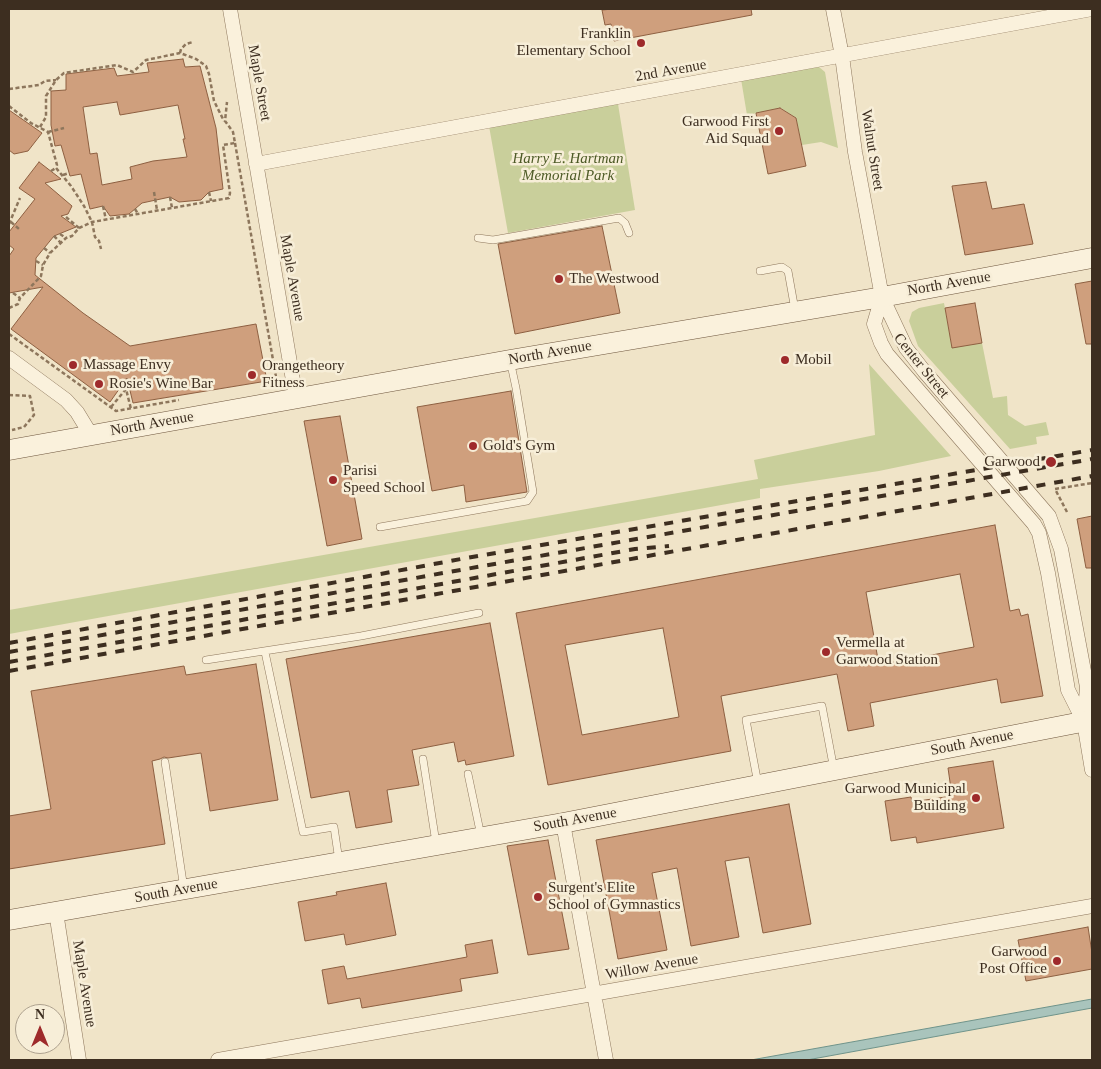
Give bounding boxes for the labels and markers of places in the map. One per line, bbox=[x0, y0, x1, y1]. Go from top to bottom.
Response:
place label: Franklin Elementary School bbox=[516, 25, 631, 60]
marker: Franklin Elementary School bbox=[635, 37, 647, 49]
place label: Garwood First Aid Squad bbox=[682, 113, 769, 148]
marker: Garwood First Aid Squad bbox=[773, 125, 785, 137]
place label: The Westwood bbox=[569, 270, 659, 288]
marker: The Westwood bbox=[553, 273, 565, 285]
place label: Mobil bbox=[795, 351, 832, 369]
marker: Mobil bbox=[779, 354, 791, 366]
place label: Massage Envy bbox=[83, 356, 171, 374]
place label: Orangetheory Fitness bbox=[262, 357, 344, 392]
marker: Massage Envy bbox=[67, 359, 79, 371]
marker: Orangetheory Fitness bbox=[246, 369, 258, 381]
place label: Rosie's Wine Bar bbox=[109, 375, 213, 393]
marker: Rosie's Wine Bar bbox=[93, 378, 105, 390]
place label: Gold's Gym bbox=[483, 437, 555, 455]
marker: Gold's Gym bbox=[467, 440, 479, 452]
place label: Garwood bbox=[984, 453, 1040, 471]
marker: Garwood bbox=[1044, 455, 1058, 469]
place label: Parisi Speed School bbox=[343, 462, 425, 497]
marker: Parisi Speed School bbox=[327, 474, 339, 486]
place label: Vermella at Garwood Station bbox=[836, 634, 938, 669]
marker: Vermella at Garwood Station bbox=[820, 646, 832, 658]
place label: Garwood Municipal Building bbox=[845, 780, 966, 815]
marker: Garwood Municipal Building bbox=[970, 792, 982, 804]
place label: Surgent's Elite School of Gymnastics bbox=[548, 879, 680, 914]
marker: Surgent's Elite School of Gymnastics bbox=[532, 891, 544, 903]
place label: Garwood Post Office bbox=[979, 943, 1047, 978]
marker: Garwood Post Office bbox=[1051, 955, 1063, 967]

